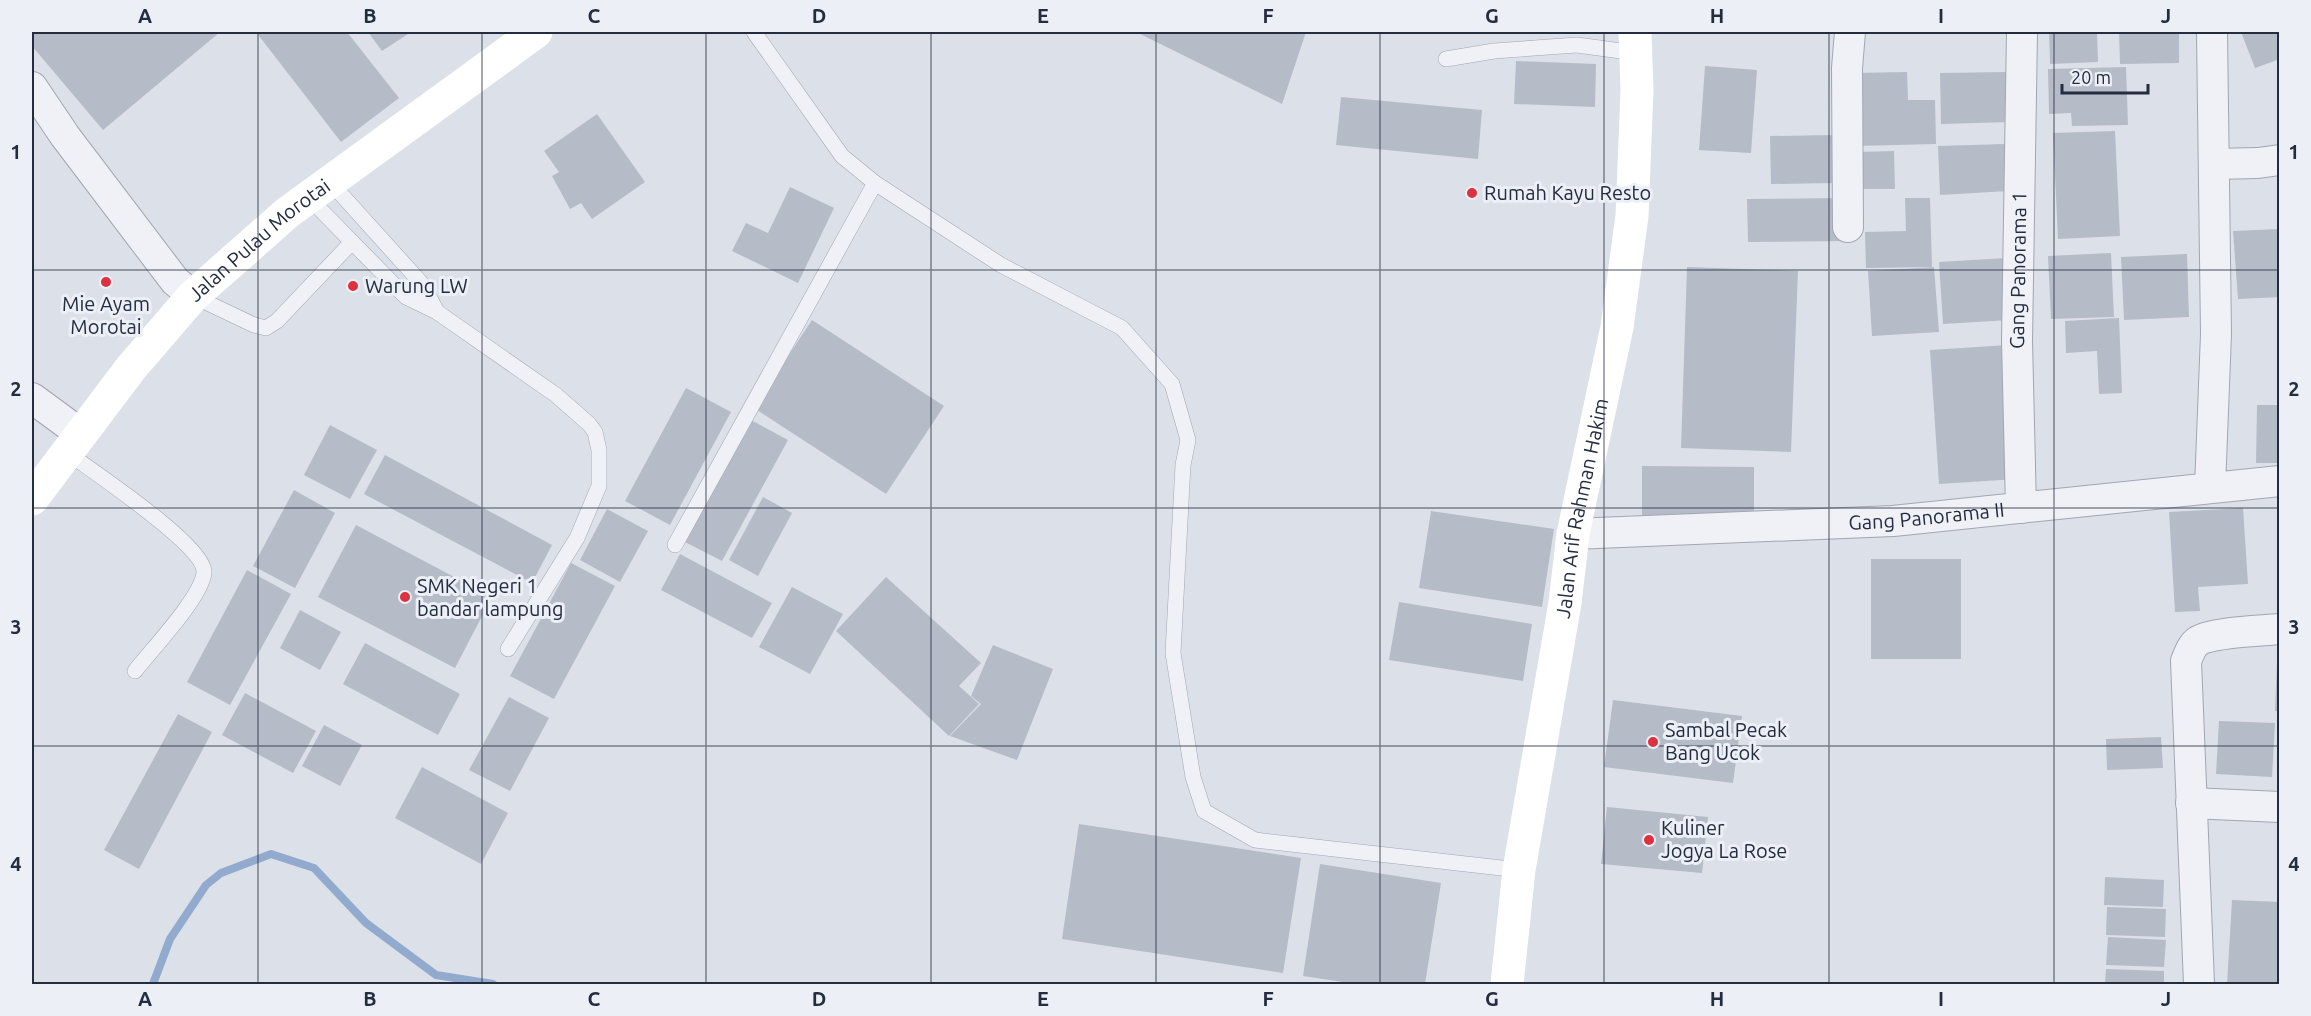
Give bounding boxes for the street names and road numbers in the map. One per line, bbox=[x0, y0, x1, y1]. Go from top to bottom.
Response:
street label: Jalan Pulau Morotai bbox=[183, 174, 334, 306]
street label: Gang Panorama 1 bbox=[2005, 191, 2030, 349]
street label: Jalan Arif Rahman Hakim bbox=[1551, 396, 1613, 620]
street label: Gang Panorama II bbox=[1848, 498, 2006, 534]

